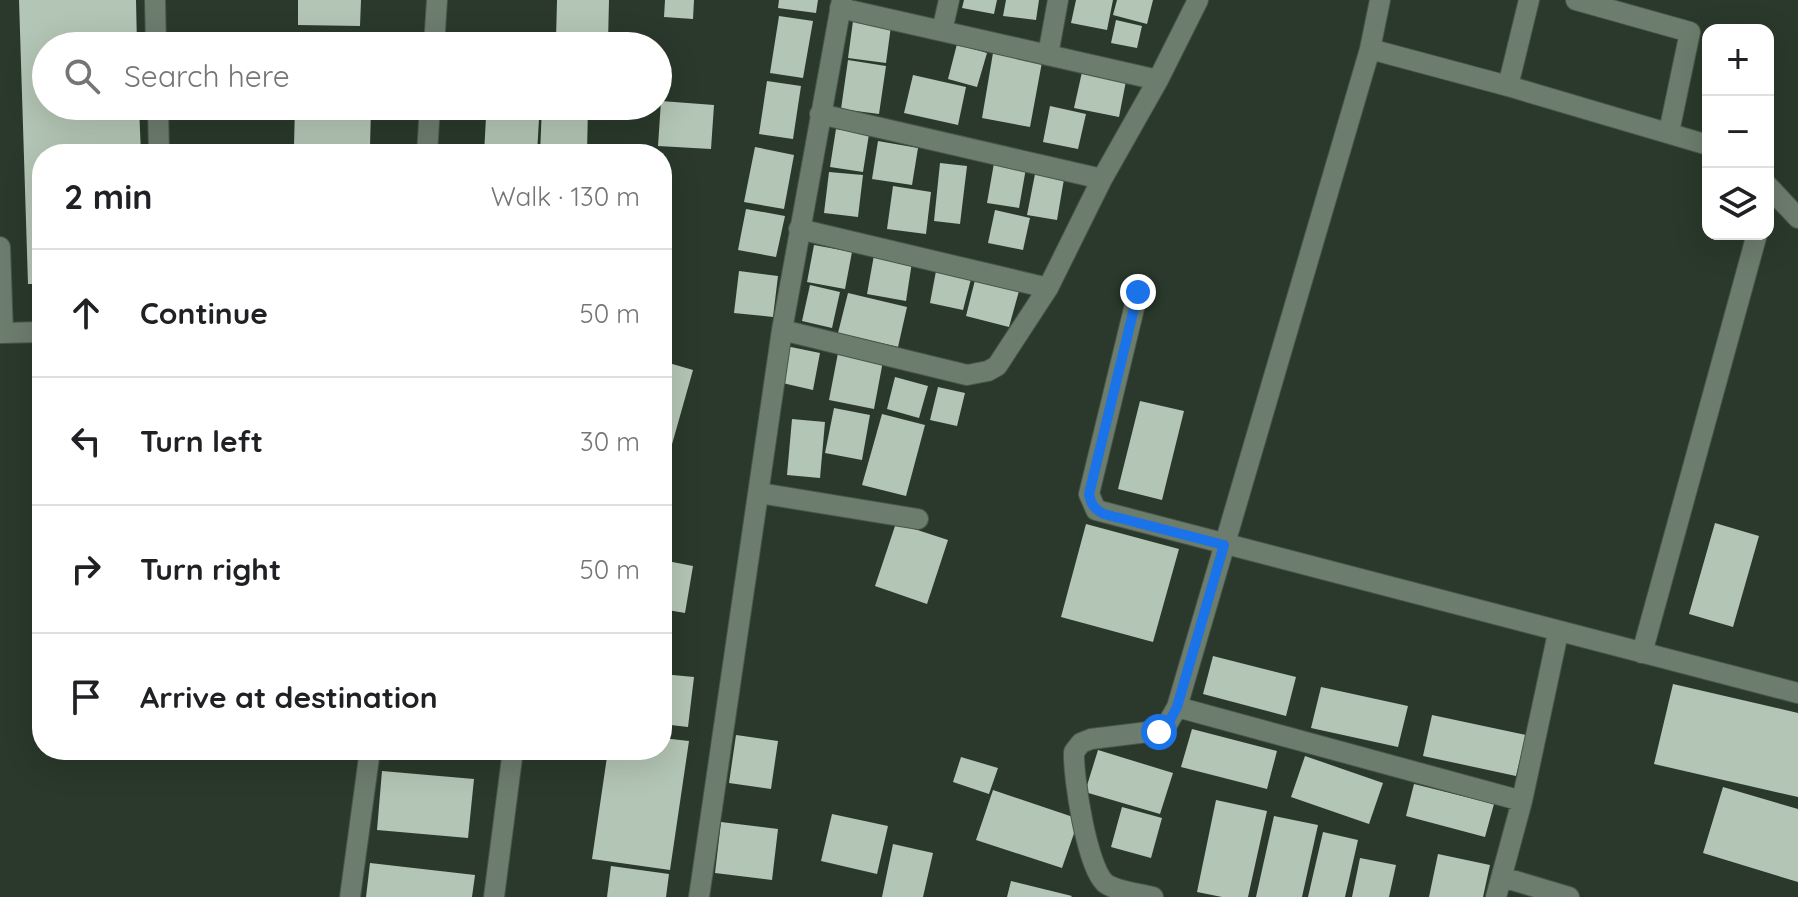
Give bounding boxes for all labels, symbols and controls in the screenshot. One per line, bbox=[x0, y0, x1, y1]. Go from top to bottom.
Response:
map controls bbox=[1702, 24, 1774, 240]
button: + bbox=[1702, 24, 1774, 96]
search box bbox=[32, 32, 672, 120]
icon: search bbox=[60, 54, 104, 98]
text: Search here bbox=[124, 57, 290, 95]
button: − bbox=[1702, 96, 1774, 168]
button: layers bbox=[1702, 168, 1774, 240]
text: 2 min bbox=[64, 175, 153, 218]
text: Walk · 130 m bbox=[491, 180, 640, 213]
route end bbox=[1120, 274, 1156, 310]
icon: ahead bbox=[64, 291, 108, 335]
text: Continue bbox=[140, 294, 268, 332]
text: 50 m bbox=[580, 297, 640, 330]
icon: left bbox=[64, 419, 108, 463]
text: Turn left bbox=[140, 422, 263, 460]
text: 30 m bbox=[580, 425, 640, 458]
icon: right bbox=[64, 547, 108, 591]
text: Turn right bbox=[140, 550, 281, 588]
text: 50 m bbox=[580, 553, 640, 586]
icon: arrive bbox=[64, 675, 108, 719]
text: Arrive at destination bbox=[140, 678, 438, 716]
route start bbox=[1141, 714, 1177, 750]

